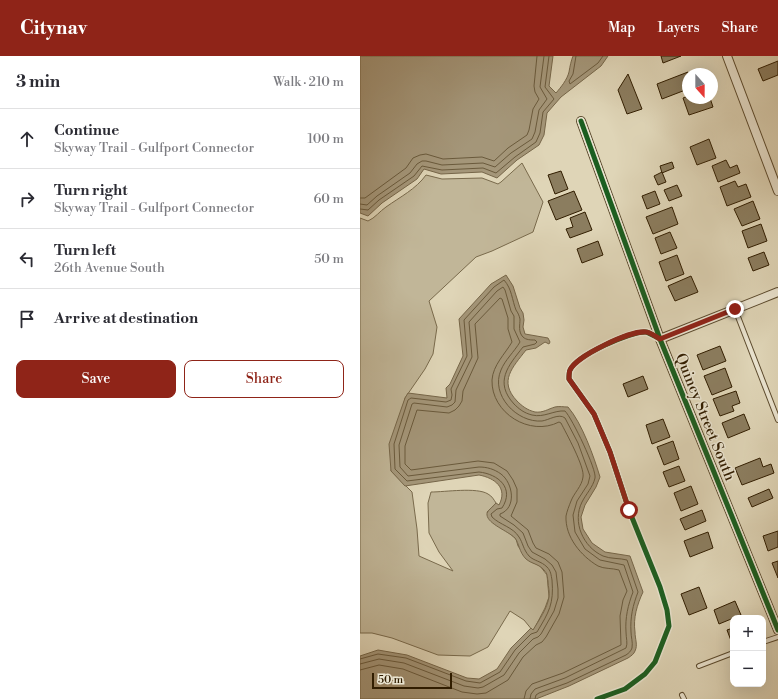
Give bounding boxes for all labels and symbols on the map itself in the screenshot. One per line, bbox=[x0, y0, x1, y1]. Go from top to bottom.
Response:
north arrow bbox=[682, 68, 718, 104]
route end bbox=[726, 300, 744, 318]
street label: Quincy Street South bbox=[671, 350, 739, 484]
route start bbox=[620, 501, 638, 519]
scale bar bbox=[372, 671, 452, 690]

